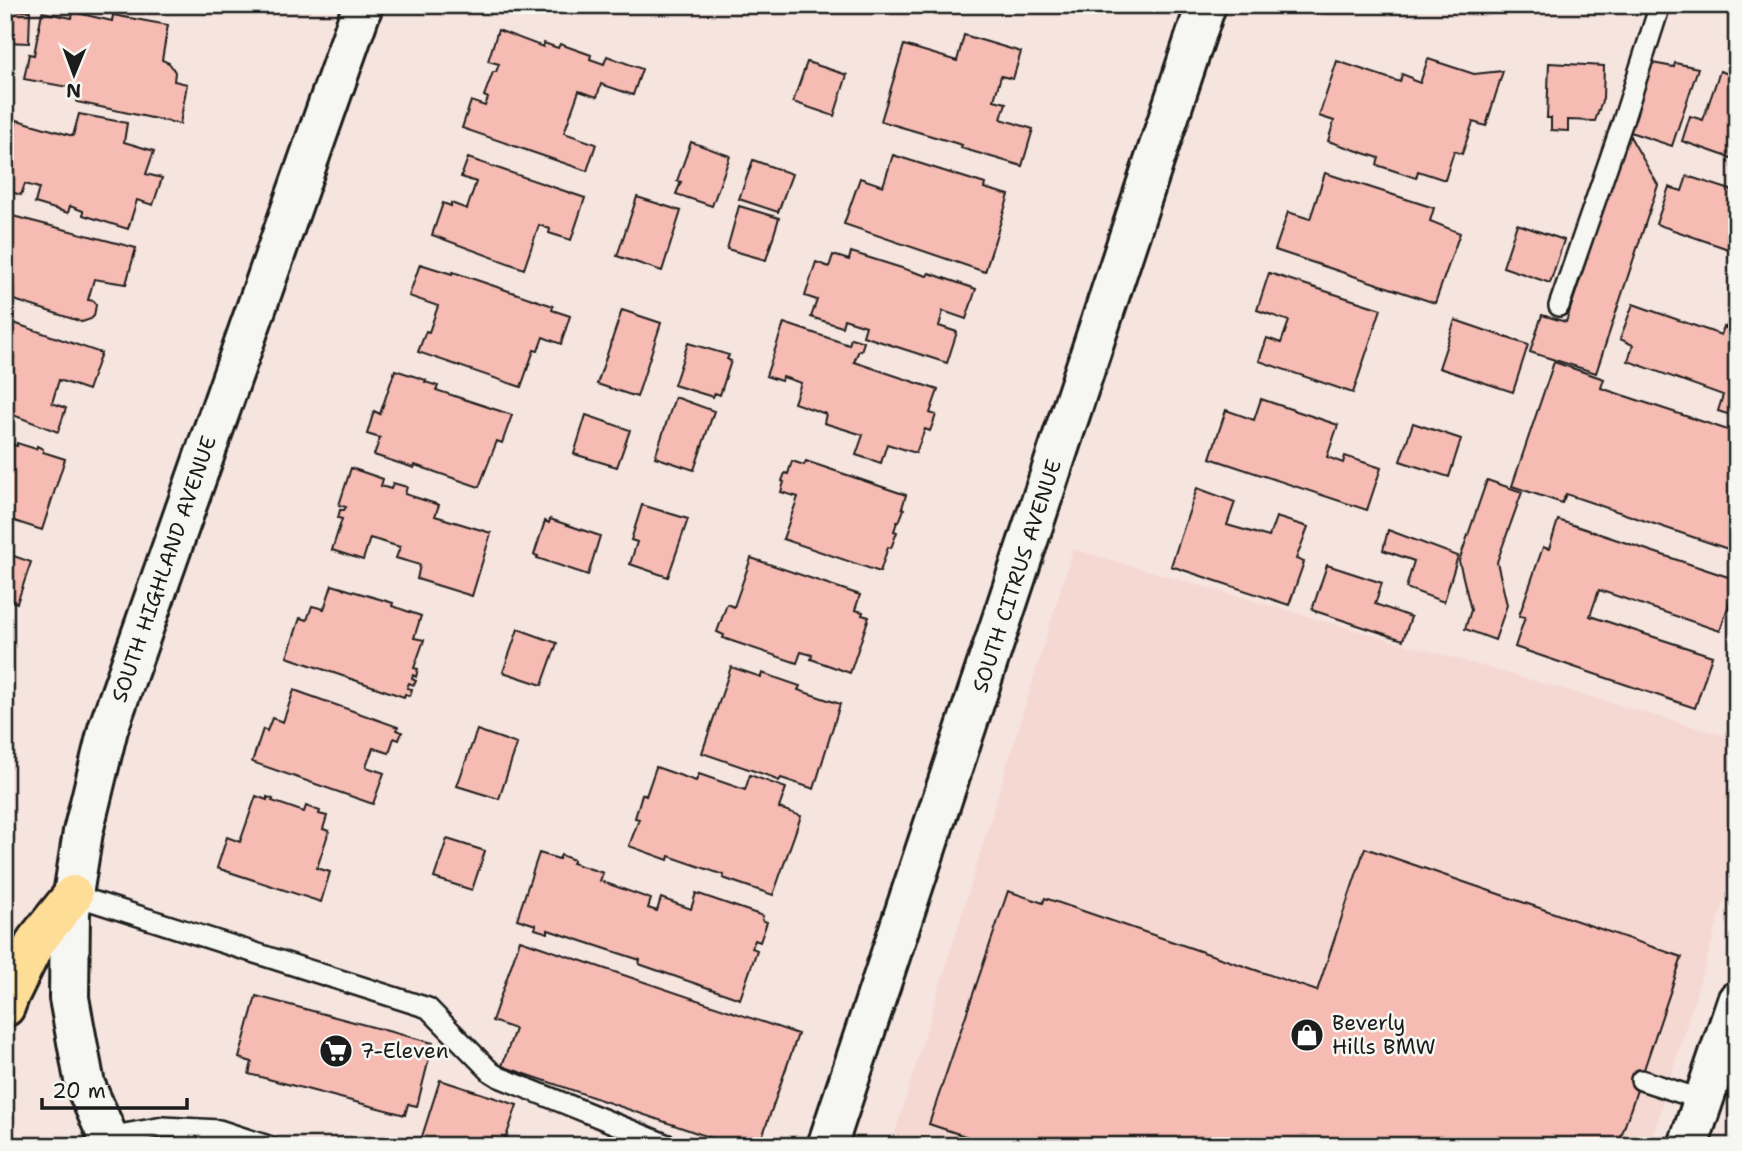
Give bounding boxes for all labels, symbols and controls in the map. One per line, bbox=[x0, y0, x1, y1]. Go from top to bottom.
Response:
north arrow bbox=[38, 38, 108, 108]
text: N bbox=[66, 78, 81, 103]
street label: SOUTH HIGHLAND AVENUE bbox=[105, 432, 223, 706]
street label: SOUTH CITRUS AVENUE bbox=[966, 456, 1068, 696]
place label: Beverly Hills BMW bbox=[1332, 1009, 1436, 1061]
shop icon: Beverly Hills BMW bbox=[1288, 1016, 1326, 1054]
supermarket icon: 7-Eleven bbox=[317, 1032, 355, 1070]
place label: 7-Eleven bbox=[360, 1037, 449, 1065]
scale bar bbox=[42, 1067, 187, 1111]
text: 20 m bbox=[52, 1077, 106, 1105]

